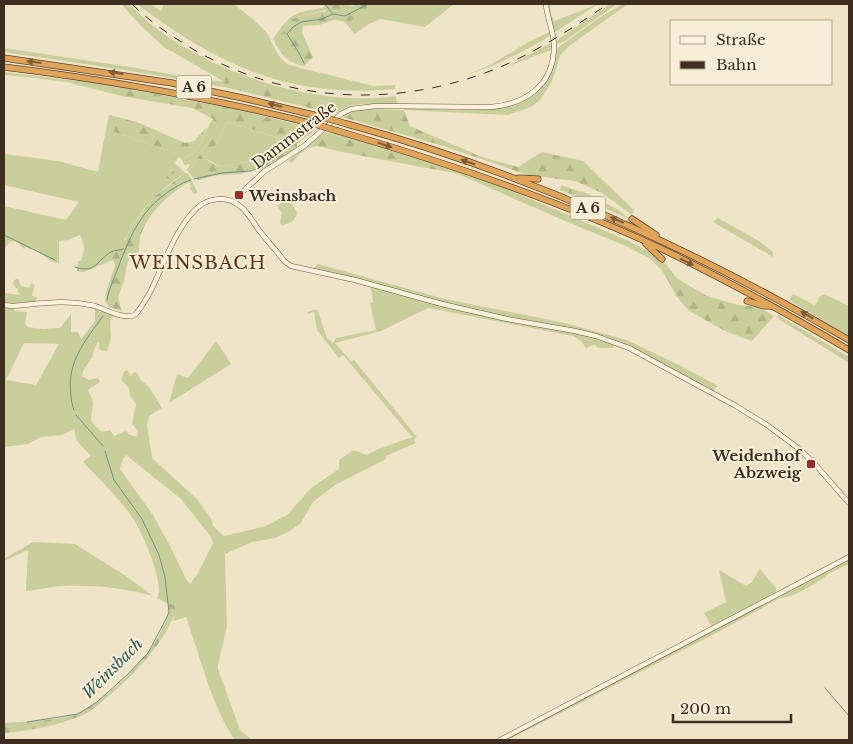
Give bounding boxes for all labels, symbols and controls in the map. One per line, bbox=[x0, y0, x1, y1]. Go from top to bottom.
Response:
legend bbox=[670, 20, 833, 85]
text: Straße bbox=[716, 30, 766, 49]
text: Bahn bbox=[716, 55, 756, 74]
one-way arrow bbox=[26, 58, 42, 66]
one-way arrow bbox=[108, 69, 124, 77]
road number: A 6 bbox=[176, 75, 212, 98]
street label: Dammstraße bbox=[248, 97, 340, 173]
one-way arrow bbox=[268, 101, 283, 109]
one-way arrow bbox=[377, 141, 392, 149]
one-way arrow bbox=[461, 158, 476, 165]
place label: Weinsbach bbox=[248, 186, 337, 205]
marker: Weinsbach bbox=[233, 189, 245, 201]
road number: A 6 bbox=[570, 197, 606, 220]
one-way arrow bbox=[610, 216, 624, 224]
district label: WEINSBACH bbox=[129, 252, 266, 274]
one-way arrow bbox=[680, 258, 694, 266]
one-way arrow bbox=[801, 311, 814, 320]
place label: Weidenhof Abzweig bbox=[711, 446, 803, 482]
marker: Weidenhof Abzweig bbox=[805, 458, 817, 470]
water label: Weinsbach bbox=[77, 633, 147, 703]
scale bar bbox=[673, 692, 790, 724]
text: 200 m bbox=[680, 699, 731, 718]

